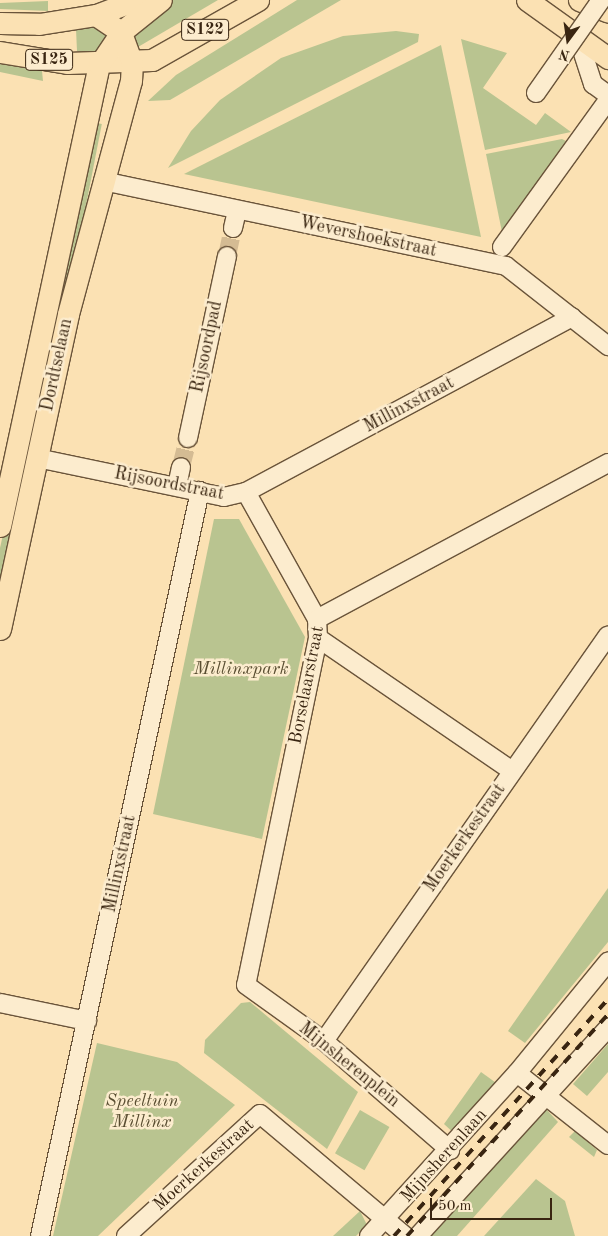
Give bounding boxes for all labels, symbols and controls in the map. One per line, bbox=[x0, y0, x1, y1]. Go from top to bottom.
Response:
north arrow bbox=[543, 15, 593, 65]
road number: S122 bbox=[180, 16, 230, 44]
road number: S125 bbox=[24, 46, 74, 74]
text: N bbox=[557, 46, 571, 63]
street label: Wevershoekstraat bbox=[297, 212, 439, 262]
street label: Rijsoordpad bbox=[187, 299, 227, 395]
street label: Dordtselaan bbox=[37, 317, 77, 413]
street label: Millinxstraat bbox=[360, 372, 458, 438]
street label: Rijsoordstraat bbox=[112, 463, 226, 505]
street label: Borselaarstraat bbox=[285, 624, 329, 746]
park label: Millinxpark bbox=[194, 658, 288, 680]
street label: Moerkerkestraat bbox=[419, 779, 511, 897]
street label: Millinxstraat bbox=[99, 813, 141, 915]
street label: Mijnsherenplein bbox=[294, 1018, 404, 1112]
park label: Speeltuin Millinx bbox=[105, 1091, 179, 1134]
street label: Mijnsherenlaan bbox=[396, 1105, 492, 1207]
street label: Moerkerkestraat bbox=[149, 1114, 259, 1216]
scale bar bbox=[433, 1188, 556, 1220]
text: 50 m bbox=[438, 1199, 472, 1214]

